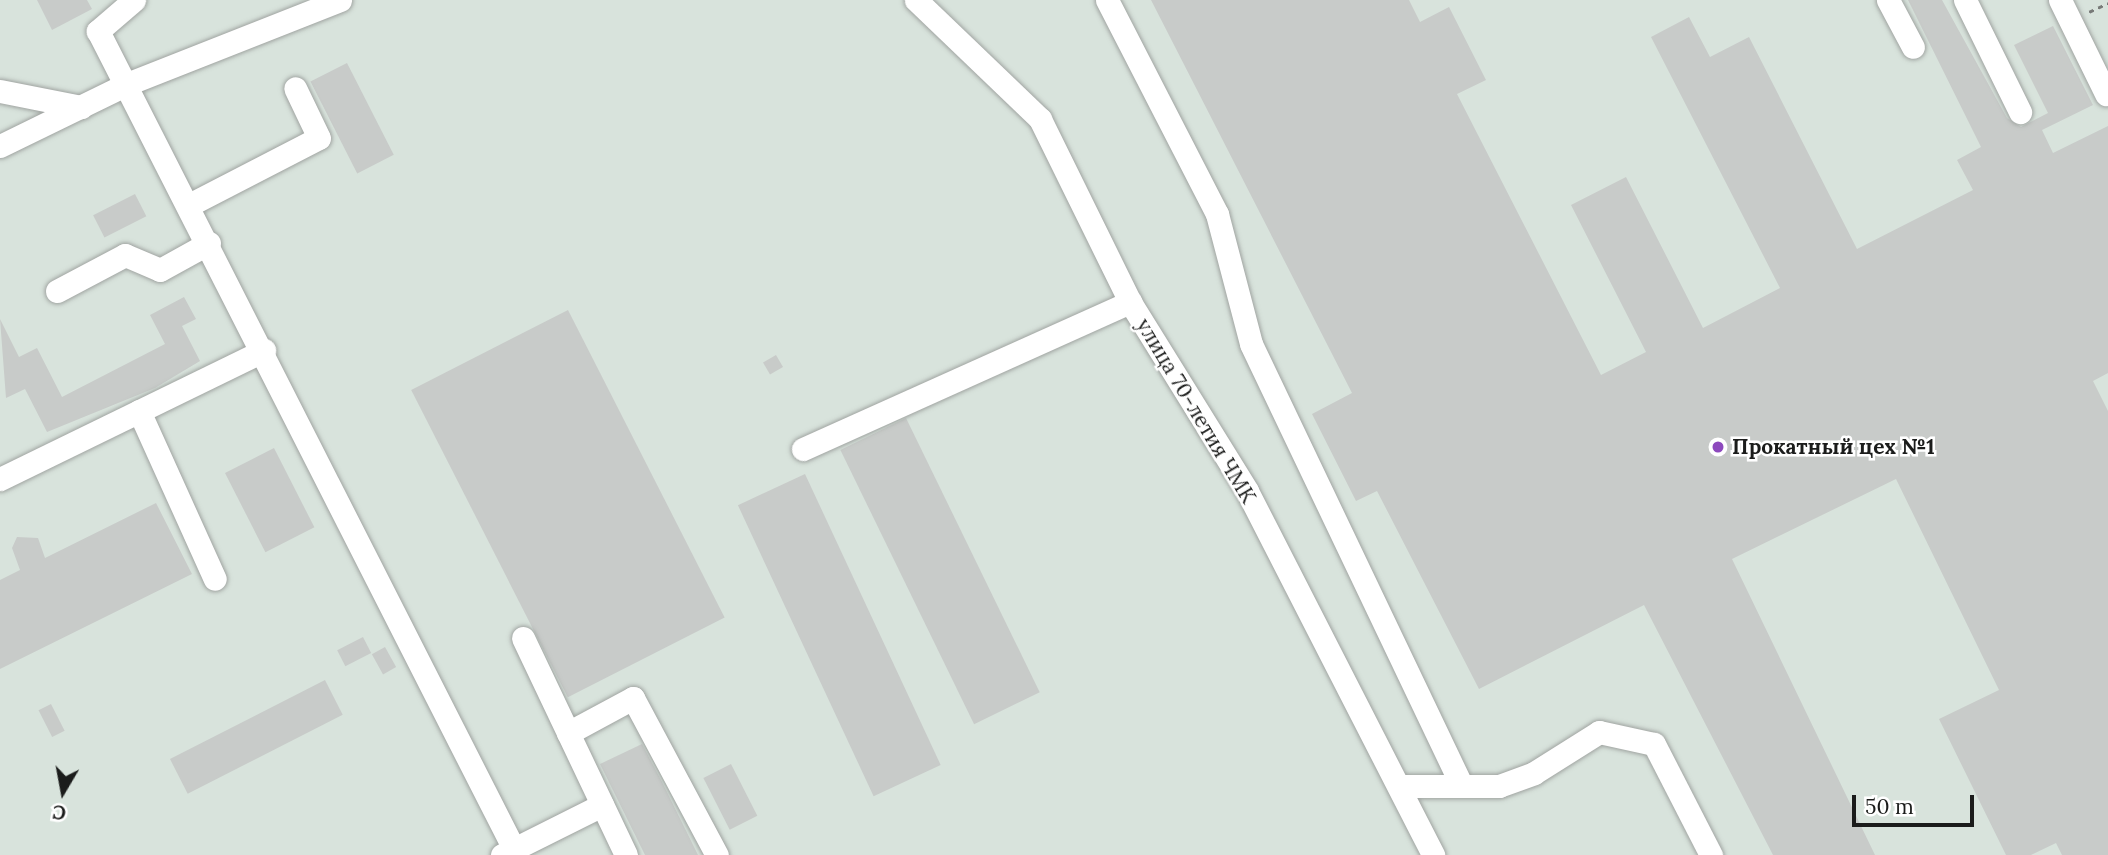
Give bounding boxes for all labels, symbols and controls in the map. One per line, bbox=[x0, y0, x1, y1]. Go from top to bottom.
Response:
street label: улица 70-летия ЧМК bbox=[1131, 314, 1261, 508]
place label: Прокатный цех №1 bbox=[1732, 434, 1935, 460]
marker: Прокатный цех №1 bbox=[1710, 439, 1726, 455]
north arrow bbox=[28, 757, 98, 827]
scale bar bbox=[1856, 782, 1979, 826]
text: 50 m bbox=[1865, 793, 1914, 820]
text: С bbox=[51, 800, 68, 826]

